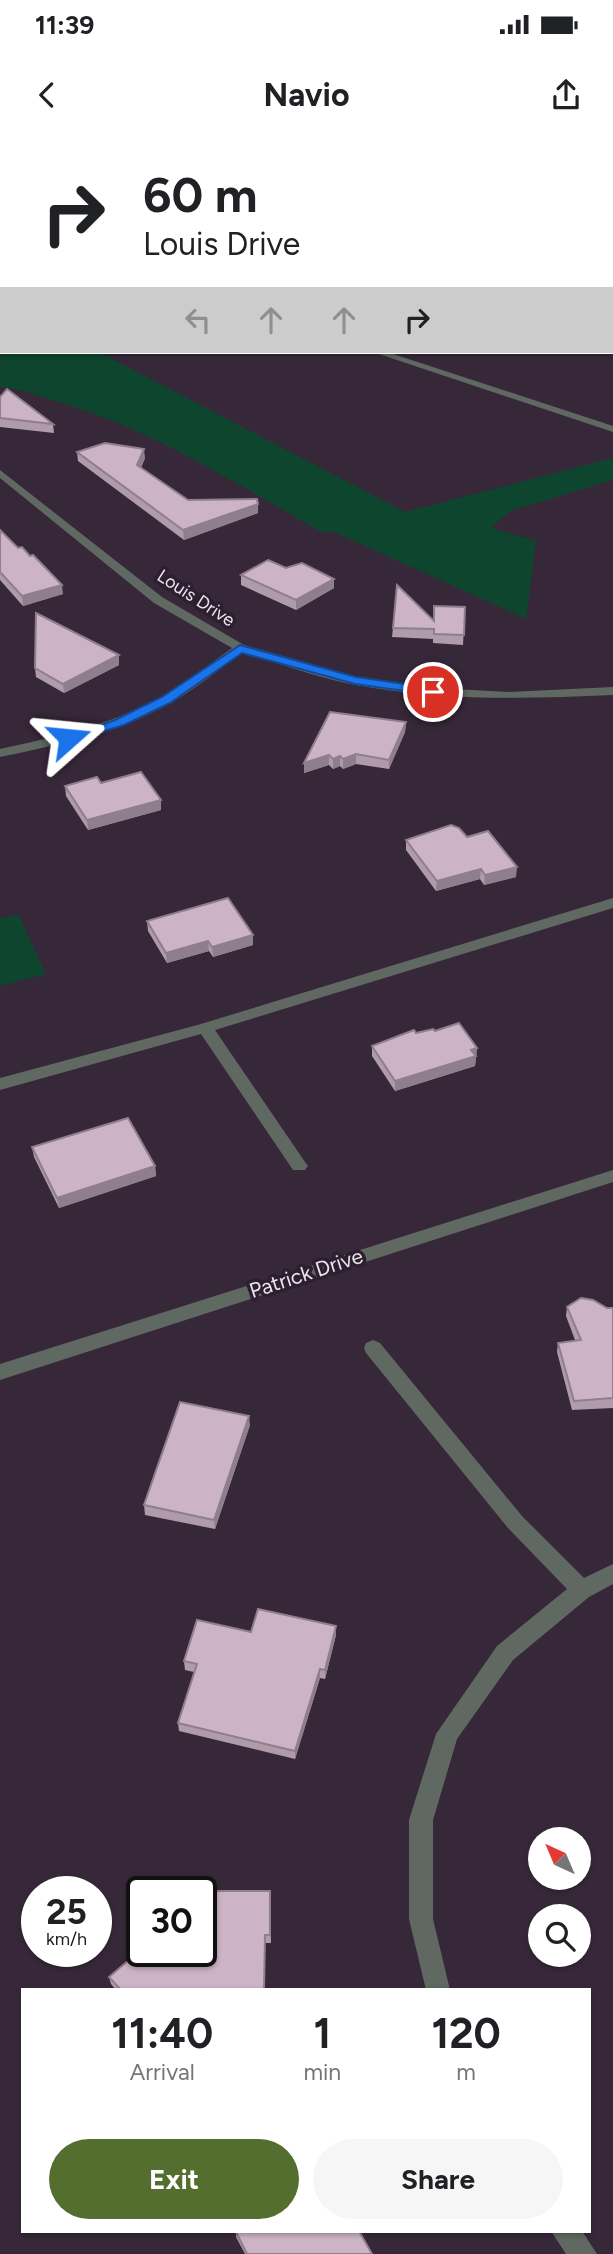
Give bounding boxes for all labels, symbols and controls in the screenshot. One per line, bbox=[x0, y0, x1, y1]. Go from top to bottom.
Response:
text: 11:39 bbox=[35, 9, 94, 41]
icon: back bbox=[28, 76, 66, 114]
text: Navio bbox=[263, 76, 350, 114]
icon: share bbox=[547, 76, 585, 114]
text: 60 m bbox=[143, 165, 258, 224]
icon: right bbox=[28, 168, 119, 259]
text: Louis Drive bbox=[143, 225, 300, 263]
icon: left bbox=[179, 301, 217, 339]
icon: ahead bbox=[252, 301, 290, 339]
icon: ahead bbox=[325, 301, 363, 339]
icon: right bbox=[398, 301, 436, 339]
street label: Louis Drive bbox=[153, 565, 239, 631]
pin bbox=[403, 662, 463, 722]
icon: arrive bbox=[414, 673, 452, 711]
position arrow bbox=[32, 701, 106, 775]
street label: Patrick Drive bbox=[246, 1243, 366, 1303]
north arrow bbox=[528, 1827, 592, 1890]
map controls bbox=[528, 1827, 591, 1967]
speed limit sign: 30 bbox=[126, 1876, 217, 1967]
text: 25 bbox=[46, 1891, 87, 1933]
button: search bbox=[528, 1904, 591, 1967]
text: km/h bbox=[46, 1928, 87, 1950]
text: 11:40 bbox=[111, 2008, 213, 2059]
text: 1 bbox=[313, 2008, 331, 2059]
text: 120 bbox=[431, 2008, 501, 2059]
text: Arrival bbox=[130, 2058, 195, 2086]
text: min bbox=[303, 2058, 341, 2086]
text: m bbox=[456, 2058, 476, 2086]
button: Exit bbox=[49, 2139, 299, 2219]
button: Share bbox=[313, 2139, 563, 2219]

